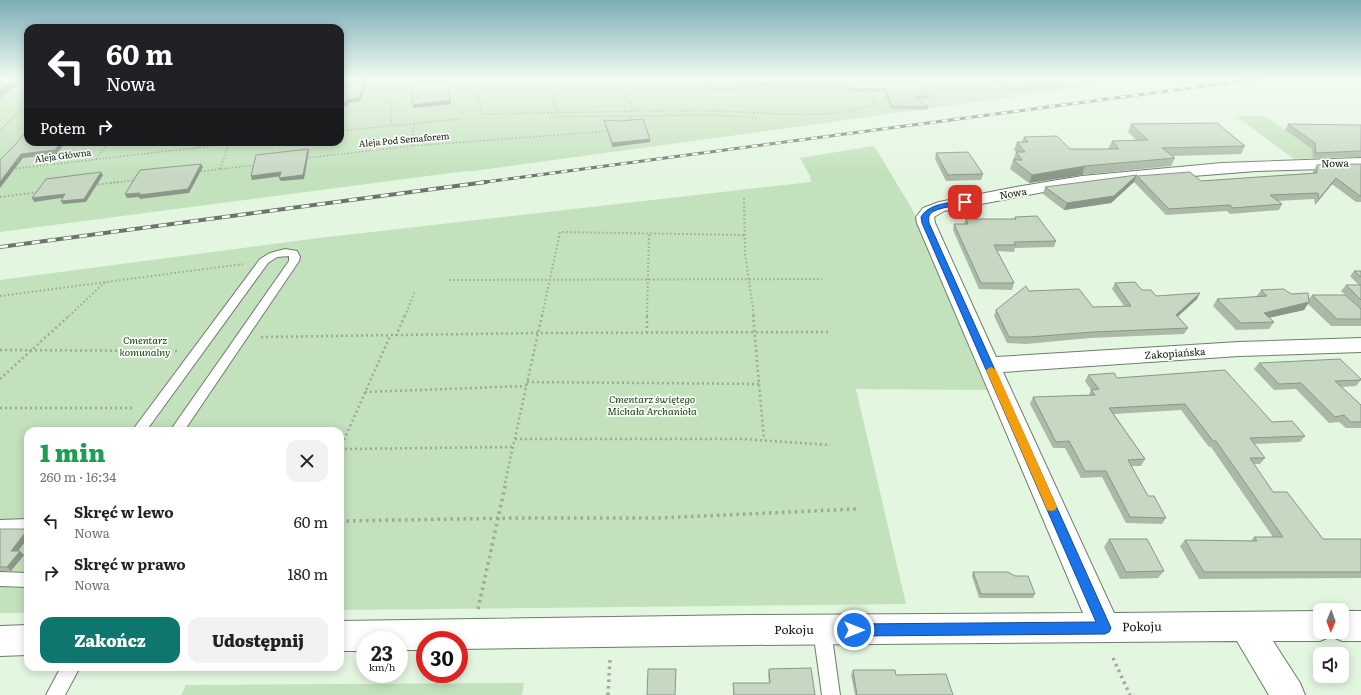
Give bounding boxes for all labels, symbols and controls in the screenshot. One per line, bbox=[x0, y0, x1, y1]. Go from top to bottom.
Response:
text: 60 m bbox=[106, 32, 173, 74]
icon: left bbox=[40, 40, 92, 92]
text: Nowa bbox=[106, 70, 156, 97]
text: Potem bbox=[40, 116, 86, 139]
icon: right bbox=[94, 116, 116, 138]
street label: Aleja Pod Semaforem bbox=[358, 128, 450, 150]
street label: Aleja Główna bbox=[34, 145, 92, 165]
street label: Nowa bbox=[1321, 155, 1349, 170]
street label: Nowa bbox=[998, 183, 1028, 202]
pin bbox=[948, 185, 982, 219]
icon: arrive bbox=[954, 191, 976, 213]
park label: Cmentarz komunalny bbox=[120, 332, 170, 359]
street label: Zakopiańska bbox=[1144, 343, 1207, 362]
park label: Cmentarz świętego Michała Archanioła bbox=[607, 391, 697, 418]
text: 1 min bbox=[40, 434, 105, 469]
button: close bbox=[286, 440, 328, 482]
text: 260 m · 16:34 bbox=[40, 467, 116, 486]
text: Skręć w lewo bbox=[74, 500, 174, 523]
icon: left bbox=[40, 510, 62, 532]
text: 60 m bbox=[294, 510, 328, 533]
text: Nowa bbox=[74, 523, 110, 542]
text: Skręć w prawo bbox=[74, 552, 186, 575]
icon: right bbox=[40, 562, 62, 584]
text: 180 m bbox=[287, 562, 328, 585]
text: Nowa bbox=[74, 575, 110, 594]
north arrow bbox=[1313, 603, 1349, 639]
map controls bbox=[1313, 603, 1349, 683]
position arrow bbox=[833, 609, 875, 651]
button: Zakończ bbox=[40, 617, 180, 663]
button: Udostępnij bbox=[188, 617, 328, 663]
street label: Pokoju bbox=[1122, 617, 1162, 635]
street label: Pokoju bbox=[774, 620, 814, 638]
speed limit sign: 30 bbox=[416, 631, 468, 683]
text: 23 bbox=[371, 637, 393, 667]
button: sound bbox=[1313, 647, 1349, 683]
text: km/h bbox=[369, 659, 395, 674]

